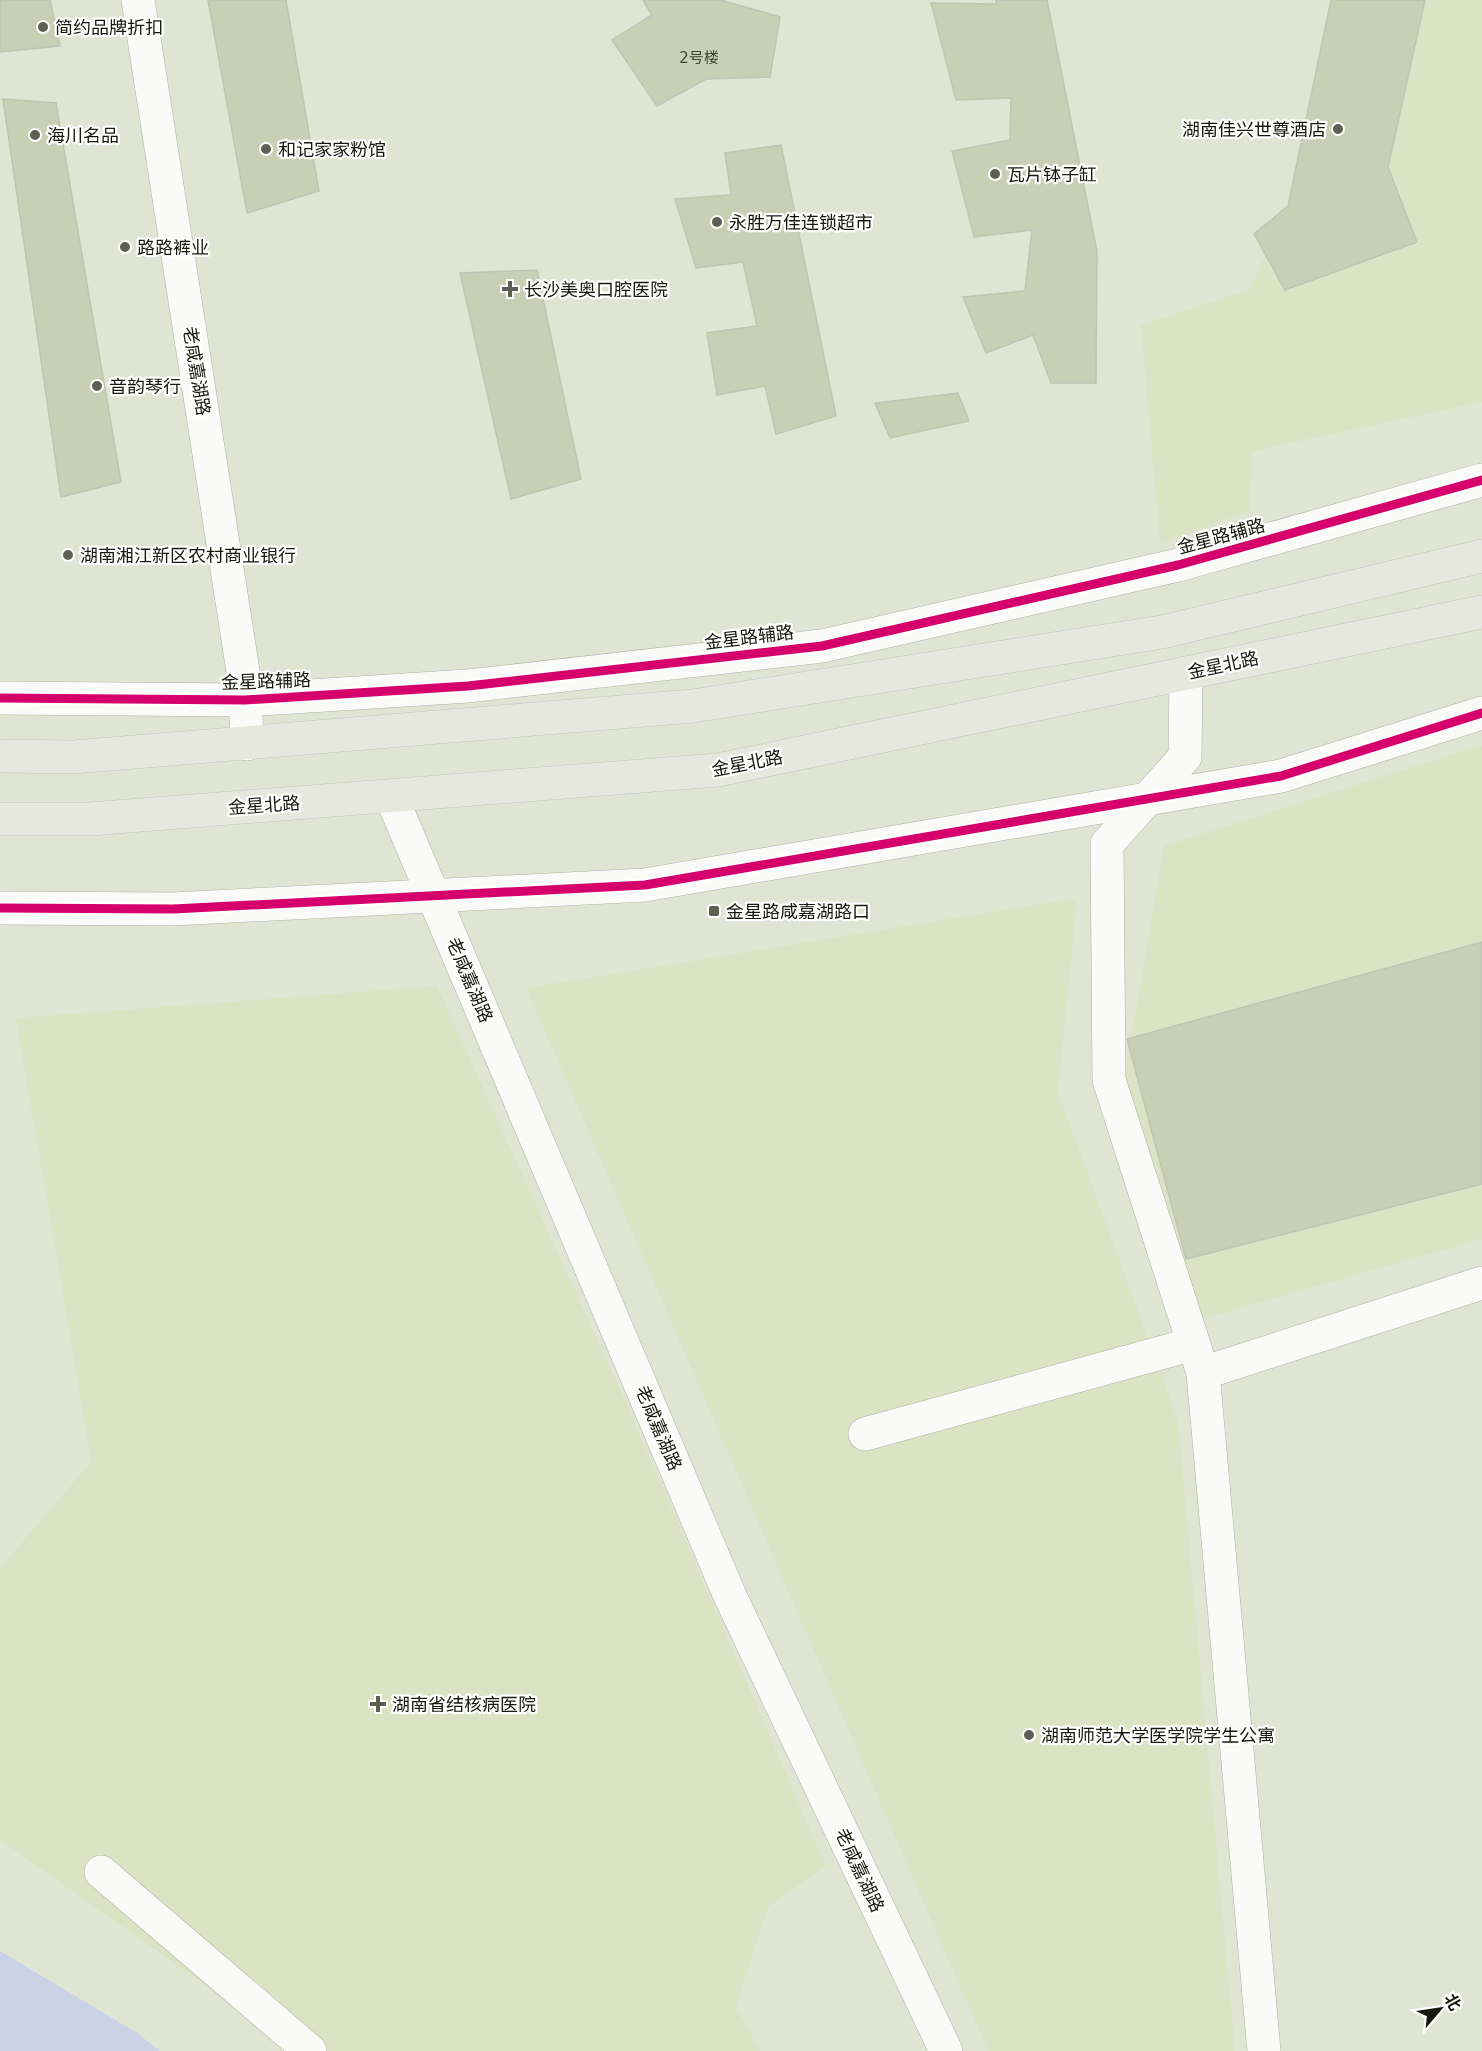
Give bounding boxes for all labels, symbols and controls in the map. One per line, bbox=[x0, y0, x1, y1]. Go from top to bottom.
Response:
place label: 简约品牌折扣 bbox=[55, 17, 163, 38]
marker: 简约品牌折扣 bbox=[36, 20, 50, 34]
house number: 2号楼 bbox=[679, 49, 719, 67]
place label: 湖南佳兴世尊酒店 bbox=[1182, 119, 1326, 140]
marker: 湖南佳兴世尊酒店 bbox=[1331, 122, 1345, 136]
place label: 海川名品 bbox=[47, 125, 119, 146]
marker: 海川名品 bbox=[28, 128, 42, 142]
place label: 和记家家粉馆 bbox=[278, 139, 386, 160]
marker: 和记家家粉馆 bbox=[259, 142, 273, 156]
place label: 瓦片钵子缸 bbox=[1007, 164, 1097, 185]
marker: 瓦片钵子缸 bbox=[988, 167, 1002, 181]
place label: 永胜万佳连锁超市 bbox=[729, 212, 873, 233]
marker: 永胜万佳连锁超市 bbox=[710, 215, 724, 229]
place label: 路路裤业 bbox=[137, 237, 209, 258]
marker: 路路裤业 bbox=[118, 240, 132, 254]
place label: 长沙美奥口腔医院 bbox=[524, 279, 668, 300]
marker: 长沙美奥口腔医院 bbox=[501, 280, 519, 298]
street label: 老咸嘉湖路 bbox=[180, 325, 214, 417]
place label: 音韵琴行 bbox=[109, 376, 181, 397]
marker: 音韵琴行 bbox=[90, 379, 104, 393]
street label: 金星路辅路 bbox=[1175, 514, 1267, 558]
place label: 湖南湘江新区农村商业银行 bbox=[80, 545, 296, 566]
marker: 湖南湘江新区农村商业银行 bbox=[61, 548, 75, 562]
street label: 金星路辅路 bbox=[703, 621, 795, 653]
street label: 金星北路 bbox=[1186, 647, 1260, 683]
street label: 金星路辅路 bbox=[221, 669, 311, 693]
street label: 金星北路 bbox=[710, 746, 784, 780]
street label: 金星北路 bbox=[227, 792, 301, 818]
place label: 金星路咸嘉湖路口 bbox=[726, 901, 870, 922]
marker: 金星路咸嘉湖路口 bbox=[707, 904, 721, 918]
street label: 老咸嘉湖路 bbox=[443, 934, 497, 1026]
street label: 老咸嘉湖路 bbox=[632, 1382, 686, 1474]
place label: 湖南省结核病医院 bbox=[392, 1694, 536, 1715]
marker: 湖南省结核病医院 bbox=[369, 1695, 387, 1713]
place label: 湖南师范大学医学院学生公寓 bbox=[1041, 1725, 1275, 1746]
marker: 湖南师范大学医学院学生公寓 bbox=[1022, 1728, 1036, 1742]
street label: 老咸嘉湖路 bbox=[831, 1825, 889, 1915]
north arrow bbox=[1410, 1979, 1470, 2039]
text: 北 bbox=[1440, 1990, 1465, 2014]

